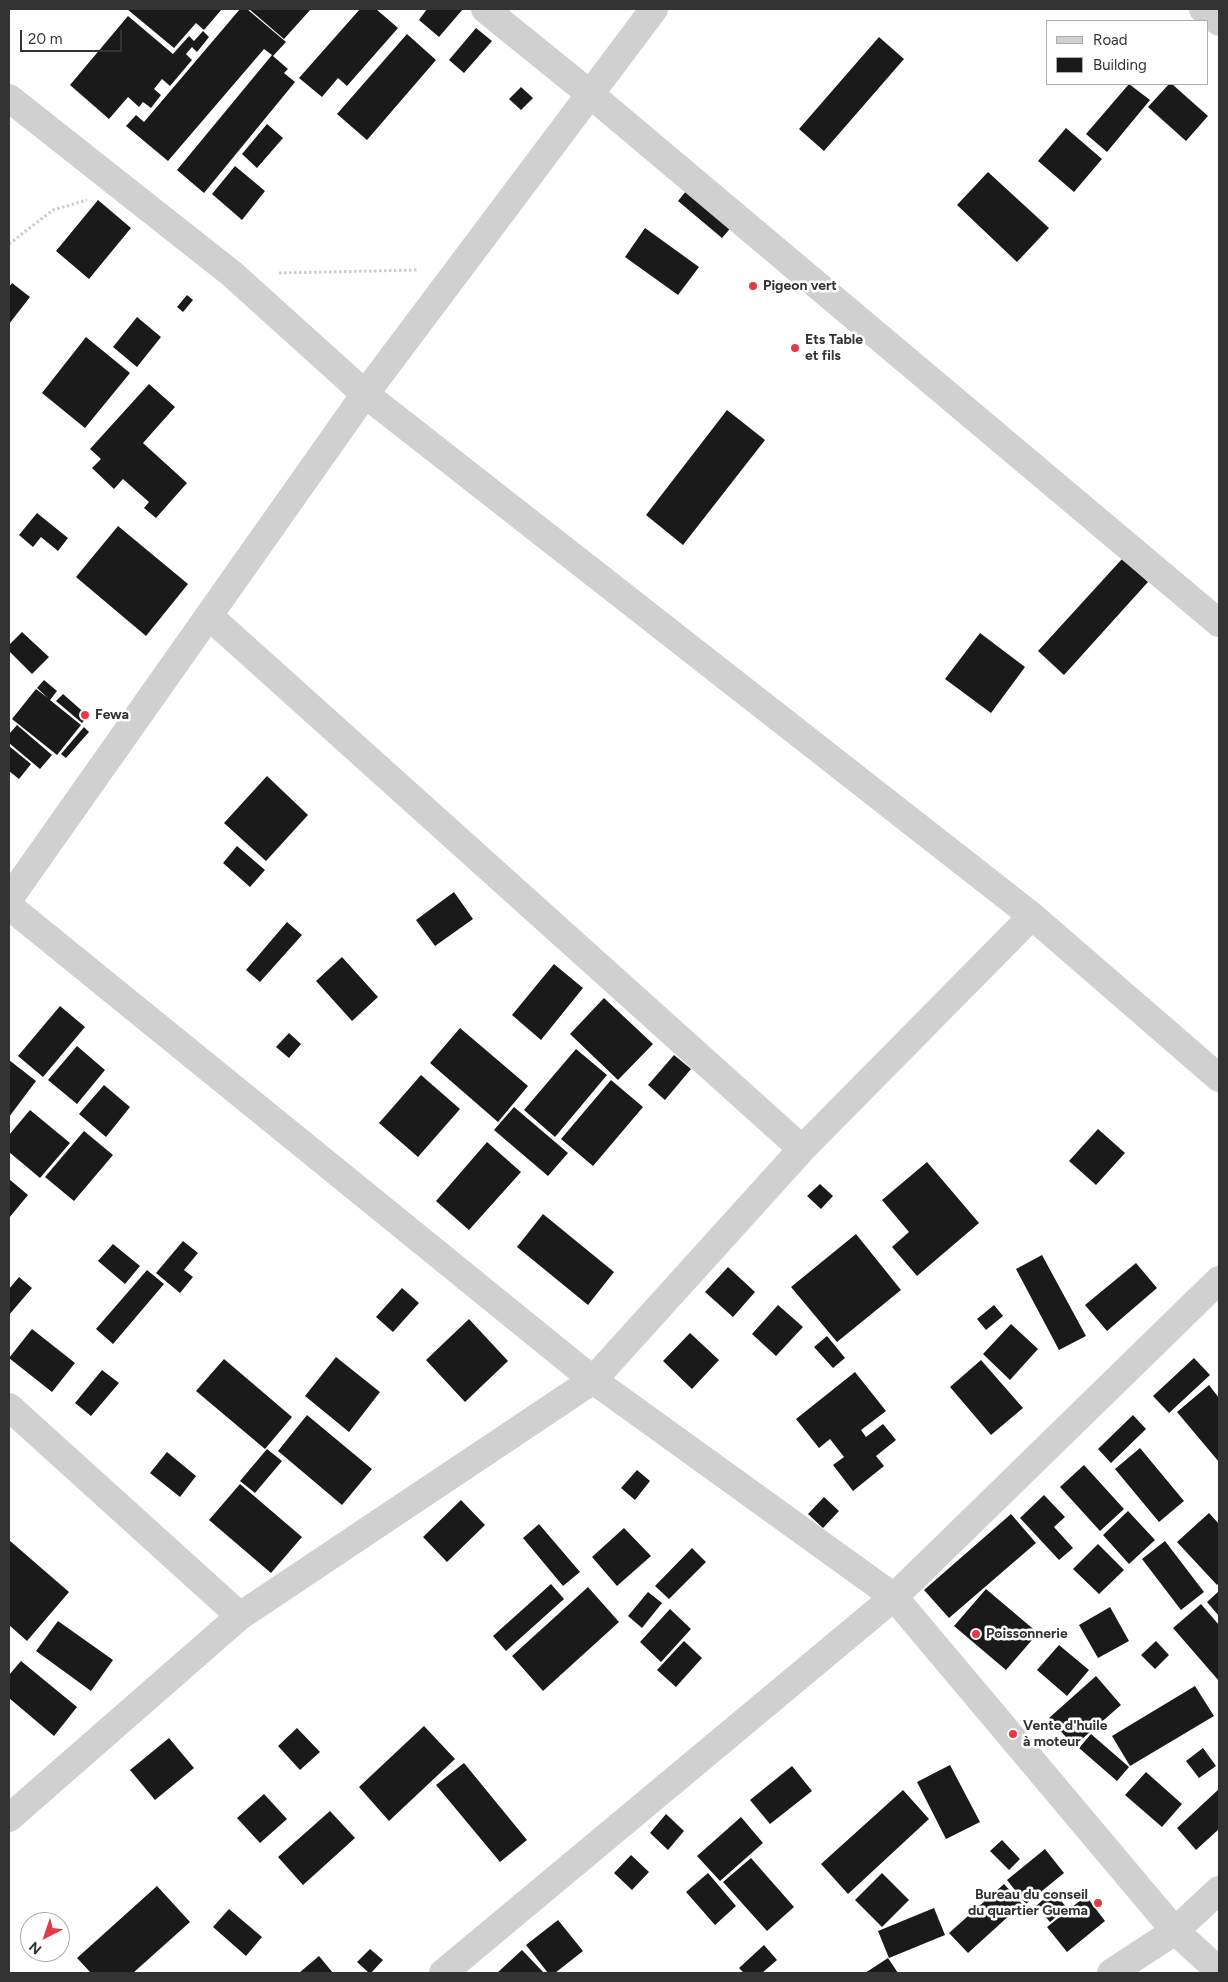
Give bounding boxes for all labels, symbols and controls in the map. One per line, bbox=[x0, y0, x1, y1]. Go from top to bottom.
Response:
scale bar bbox=[22, 20, 125, 52]
legend bbox=[1046, 20, 1208, 85]
text: 20 m bbox=[28, 30, 62, 48]
text: Road bbox=[1093, 31, 1128, 49]
text: Building bbox=[1093, 56, 1147, 74]
place label: Pigeon vert bbox=[763, 278, 837, 294]
marker: Pigeon vert bbox=[747, 280, 759, 292]
place label: Ets Table et fils bbox=[805, 332, 863, 364]
marker: Ets Table et fils bbox=[789, 342, 801, 354]
place label: Fewa bbox=[95, 707, 129, 723]
marker: Fewa bbox=[79, 709, 91, 721]
place label: Poissonnerie bbox=[986, 1626, 1068, 1642]
marker: Poissonnerie bbox=[970, 1628, 982, 1640]
place label: Vente d'huile à moteur bbox=[1023, 1718, 1107, 1750]
marker: Vente d'huile à moteur bbox=[1007, 1728, 1019, 1740]
place label: Bureau du conseil du quartier Guema bbox=[968, 1887, 1088, 1920]
marker: Bureau du conseil du quartier Guema bbox=[1092, 1897, 1104, 1909]
north arrow bbox=[20, 1912, 70, 1962]
text: N bbox=[26, 1938, 45, 1958]

